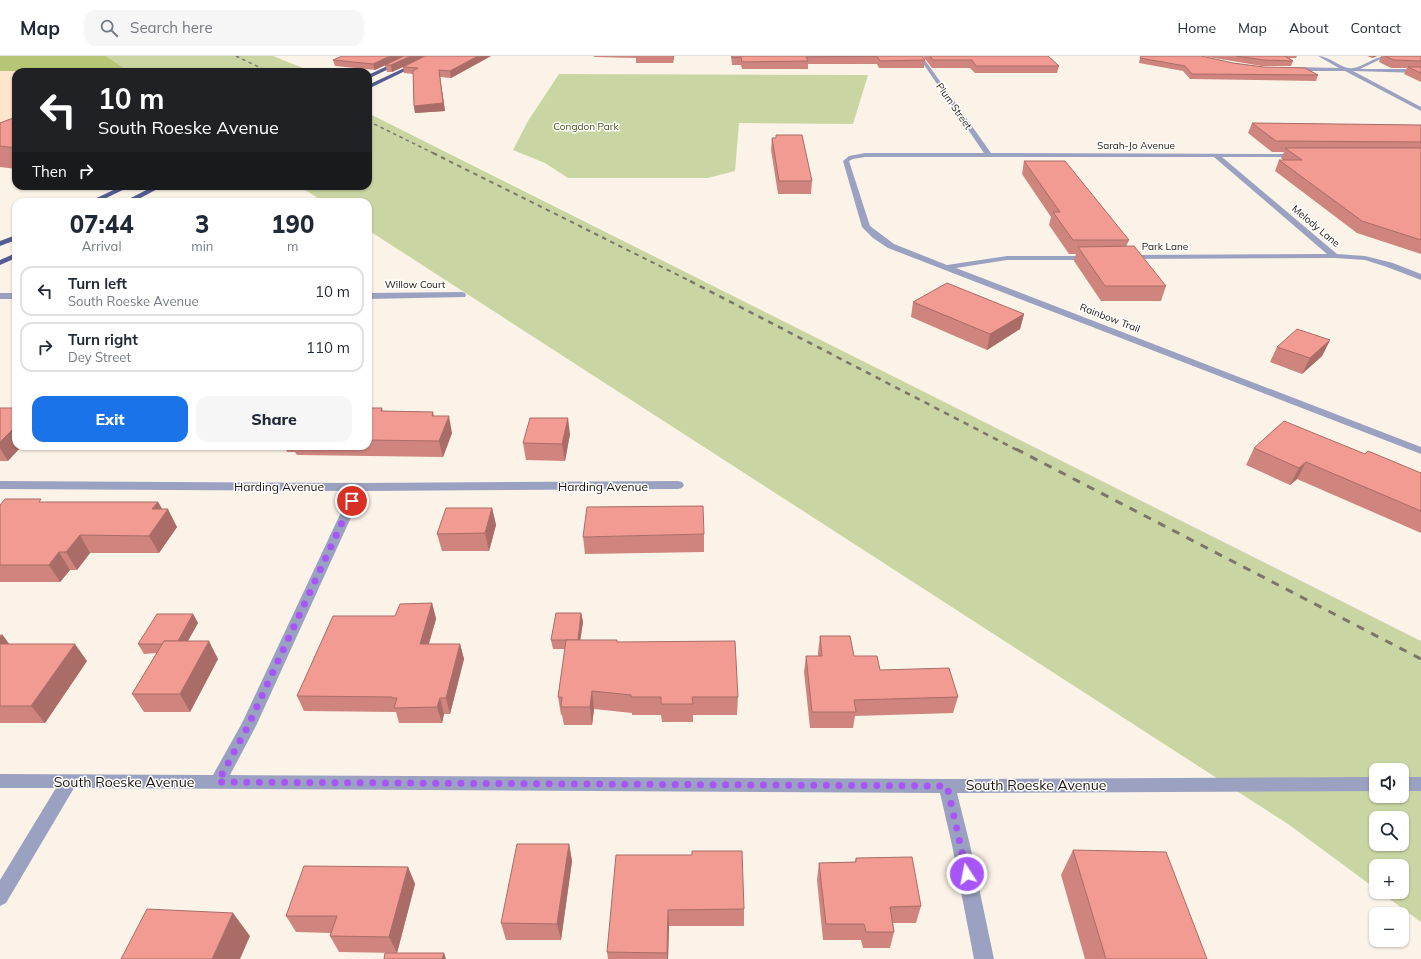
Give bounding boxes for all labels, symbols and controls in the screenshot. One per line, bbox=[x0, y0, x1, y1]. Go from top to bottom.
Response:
search box bbox=[84, 10, 364, 46]
text: Map bbox=[20, 16, 60, 40]
icon: search bbox=[98, 17, 120, 39]
text: Search here bbox=[130, 18, 213, 37]
text: Home bbox=[1177, 19, 1216, 37]
text: Map bbox=[1238, 19, 1267, 37]
text: About bbox=[1289, 19, 1329, 37]
text: Contact bbox=[1351, 19, 1401, 37]
street label: Plum Street bbox=[933, 80, 975, 132]
text: 10 m bbox=[98, 81, 164, 116]
icon: left bbox=[32, 84, 84, 136]
text: South Roeske Avenue bbox=[98, 116, 279, 139]
park label: Congdon Park bbox=[553, 120, 620, 133]
street label: Sarah-Jo Avenue bbox=[1097, 139, 1175, 152]
icon: right bbox=[75, 160, 97, 182]
text: Then bbox=[32, 162, 67, 181]
street label: Melody Lane bbox=[1289, 202, 1343, 250]
text: 07:44 bbox=[70, 209, 134, 239]
text: 3 bbox=[195, 209, 210, 239]
text: 190 bbox=[271, 209, 314, 239]
text: Arrival bbox=[82, 238, 122, 254]
text: min bbox=[191, 238, 213, 254]
text: m bbox=[287, 238, 298, 254]
street label: Park Lane bbox=[1142, 240, 1188, 253]
text: Turn left bbox=[68, 274, 127, 293]
street label: Willow Court bbox=[385, 278, 446, 291]
icon: left bbox=[34, 280, 56, 302]
text: 10 m bbox=[315, 282, 350, 301]
text: South Roeske Avenue bbox=[68, 293, 199, 309]
street label: Rainbow Trail bbox=[1078, 301, 1142, 335]
text: Turn right bbox=[68, 330, 138, 349]
icon: right bbox=[34, 336, 56, 358]
text: 110 m bbox=[306, 338, 350, 357]
text: Dey Street bbox=[68, 349, 131, 365]
button: Exit bbox=[32, 396, 188, 442]
button: Share bbox=[196, 396, 352, 442]
street label: Harding Avenue bbox=[234, 479, 324, 494]
street label: Harding Avenue bbox=[558, 479, 648, 494]
pin bbox=[335, 484, 369, 518]
icon: arrive bbox=[341, 490, 363, 512]
map controls bbox=[1369, 763, 1409, 947]
button: sound bbox=[1369, 763, 1409, 803]
street label: South Roeske Avenue bbox=[54, 773, 194, 791]
street label: South Roeske Avenue bbox=[966, 776, 1106, 794]
button: search bbox=[1369, 811, 1409, 851]
position arrow bbox=[946, 853, 988, 895]
button: + bbox=[1369, 859, 1409, 899]
button: − bbox=[1369, 907, 1409, 947]

